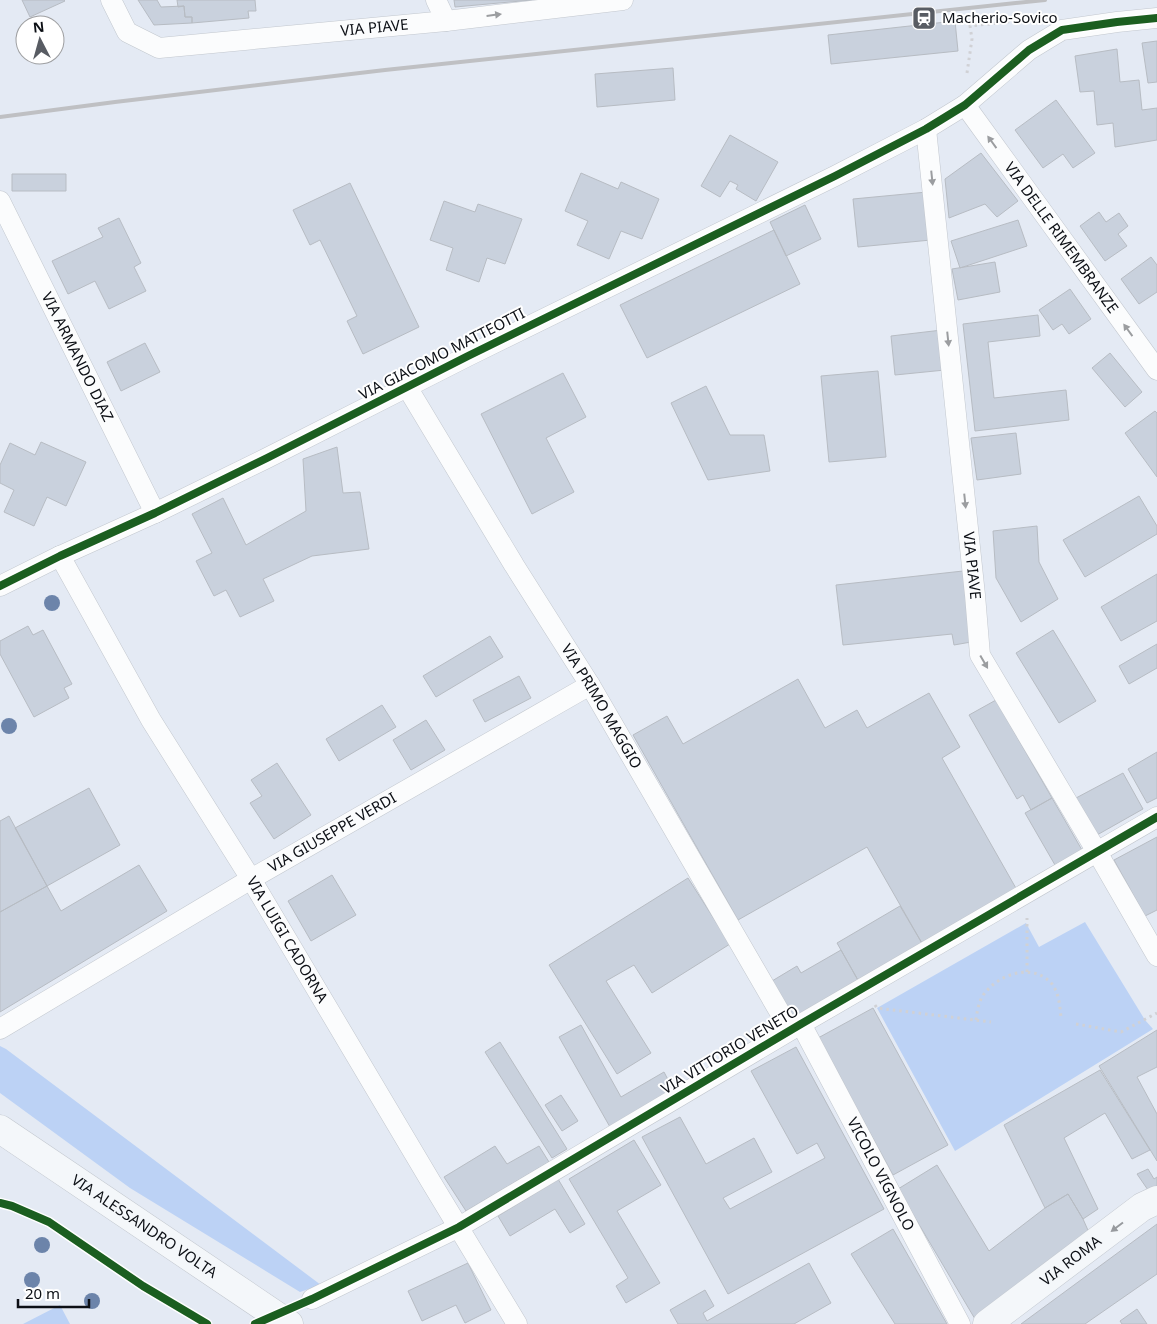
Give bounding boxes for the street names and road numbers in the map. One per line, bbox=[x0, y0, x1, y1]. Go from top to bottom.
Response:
street label: VIA PIAVE bbox=[340, 14, 409, 40]
street label: VIA DELLE RIMEMBRANZE bbox=[1001, 158, 1124, 317]
street label: VIA ARMANDO DIAZ bbox=[38, 288, 119, 424]
street label: VIA GIACOMO MATTEOTTI bbox=[355, 302, 528, 404]
street label: VIA PIAVE bbox=[959, 531, 986, 600]
street label: VIA PRIMO MAGGIO bbox=[557, 640, 647, 772]
street label: VIA GIUSEPPE VERDI bbox=[264, 787, 399, 876]
street label: VIA LUIGI CADORNA bbox=[243, 872, 333, 1006]
street label: VIA VITTORIO VENETO bbox=[657, 1000, 802, 1098]
street label: VICOLO VIGNOLO bbox=[843, 1114, 920, 1234]
street label: VIA ALESSANDRO VOLTA bbox=[68, 1169, 222, 1282]
street label: VIA ROMA bbox=[1035, 1230, 1105, 1290]

